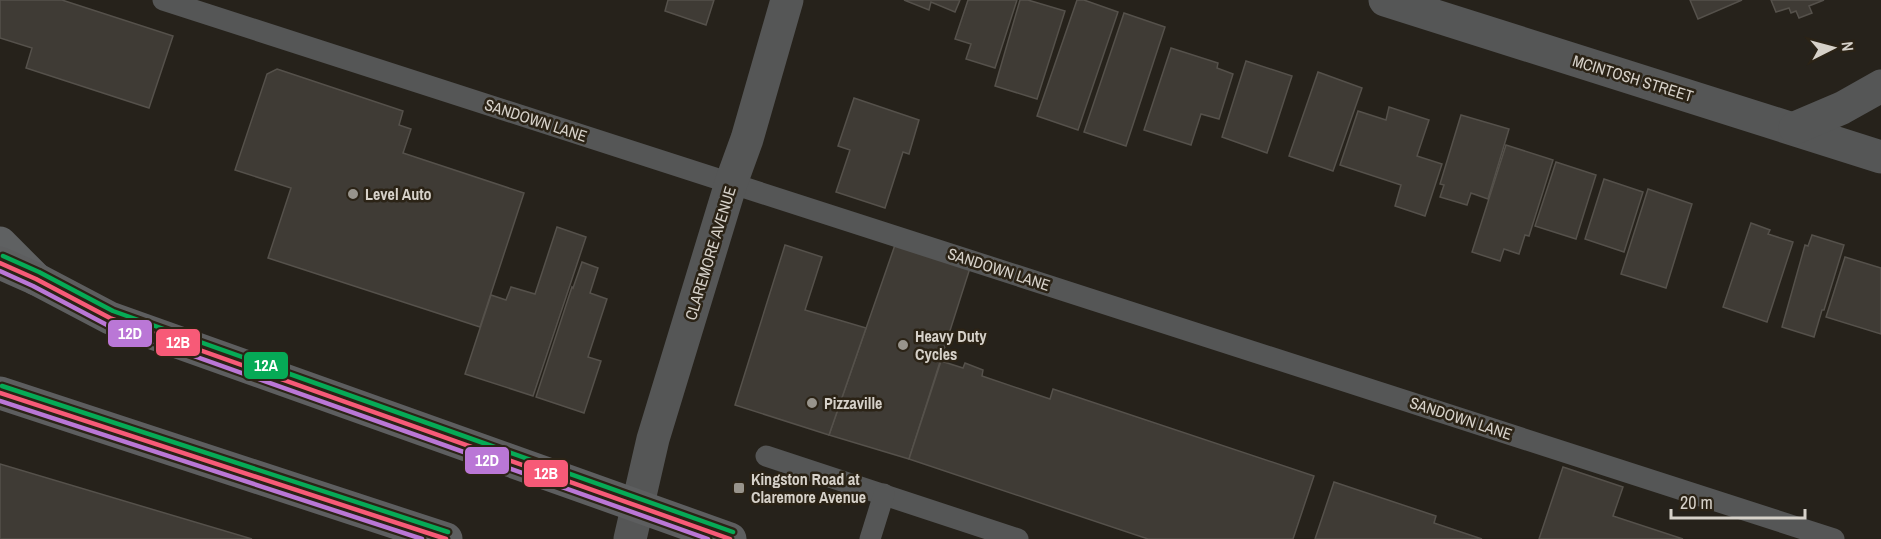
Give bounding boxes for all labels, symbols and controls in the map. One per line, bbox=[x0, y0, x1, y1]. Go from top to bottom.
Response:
north arrow bbox=[1803, 18, 1863, 78]
text: N bbox=[1836, 41, 1859, 52]
street label: MCINTOSH STREET bbox=[1570, 49, 1696, 107]
street label: SANDOWN LANE bbox=[482, 93, 590, 147]
place label: Level Auto bbox=[365, 183, 432, 205]
street label: CLAREMORE AVENUE bbox=[679, 183, 741, 323]
marker: Level Auto bbox=[346, 187, 360, 201]
street label: SANDOWN LANE bbox=[945, 242, 1053, 296]
line badge: 12D bbox=[107, 319, 153, 348]
text: 12D bbox=[118, 322, 142, 344]
place label: Heavy Duty Cycles bbox=[915, 325, 987, 365]
line badge: 12B bbox=[155, 328, 201, 357]
text: 12B bbox=[166, 331, 190, 353]
marker: Heavy Duty Cycles bbox=[896, 338, 910, 352]
line badge: 12A bbox=[243, 351, 289, 380]
text: 12A bbox=[254, 354, 279, 376]
street label: SANDOWN LANE bbox=[1407, 391, 1515, 445]
place label: Pizzaville bbox=[824, 392, 882, 414]
marker: Pizzaville bbox=[805, 396, 819, 410]
line badge: 12D bbox=[464, 446, 510, 475]
text: 12D bbox=[475, 449, 499, 471]
line badge: 12B bbox=[523, 459, 569, 488]
text: 12B bbox=[534, 462, 558, 484]
place label: Kingston Road at Claremore Avenue bbox=[751, 468, 866, 508]
marker: Kingston Road at Claremore Avenue bbox=[732, 481, 746, 495]
scale bar bbox=[1671, 482, 1804, 520]
text: 20 m bbox=[1680, 490, 1713, 515]

